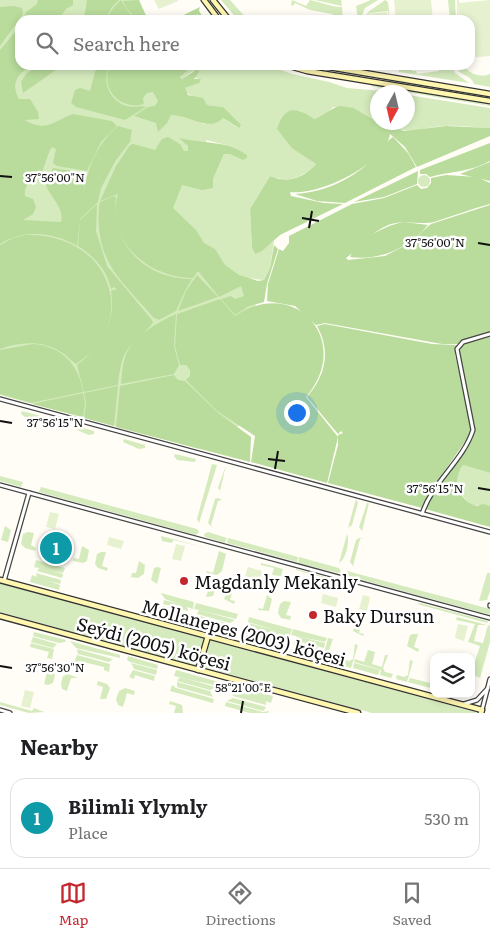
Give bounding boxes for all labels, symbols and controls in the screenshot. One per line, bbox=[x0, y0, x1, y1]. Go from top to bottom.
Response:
search box bbox=[15, 15, 475, 70]
icon: search bbox=[33, 29, 61, 57]
text: Search here bbox=[73, 29, 180, 57]
north arrow bbox=[370, 85, 415, 130]
text: 37°56'00"N bbox=[25, 168, 85, 186]
text: 37°56'00"N bbox=[405, 233, 465, 251]
your location bbox=[284, 400, 310, 426]
text: 37°56'15"N bbox=[26, 413, 84, 431]
text: 37°56'15"N bbox=[406, 479, 464, 497]
pin: 1 bbox=[40, 529, 72, 567]
place label: Magdanly Mekanly bbox=[194, 568, 359, 595]
marker: Magdanly Mekanly bbox=[178, 575, 190, 587]
street label: Mollanepes (2003) köçesi bbox=[139, 592, 349, 672]
place label: Baky Dursun bbox=[323, 602, 435, 629]
street label: Seýdi (2005) köçesi bbox=[74, 609, 234, 677]
marker: Baky Dursun bbox=[307, 609, 319, 621]
map controls bbox=[430, 653, 475, 698]
button: layers bbox=[430, 653, 475, 698]
text: 37°56'30"N bbox=[25, 658, 85, 676]
text: 58°21'00"E bbox=[215, 678, 271, 696]
text: Nearby bbox=[20, 730, 98, 761]
text: Bilimli Ylymly bbox=[68, 792, 207, 820]
text: 1 bbox=[34, 806, 40, 830]
text: 530 m bbox=[424, 806, 469, 830]
text: Place bbox=[68, 820, 108, 844]
tab: Map bbox=[59, 879, 88, 929]
tab: Directions bbox=[205, 879, 275, 929]
tab: Saved bbox=[392, 879, 431, 929]

